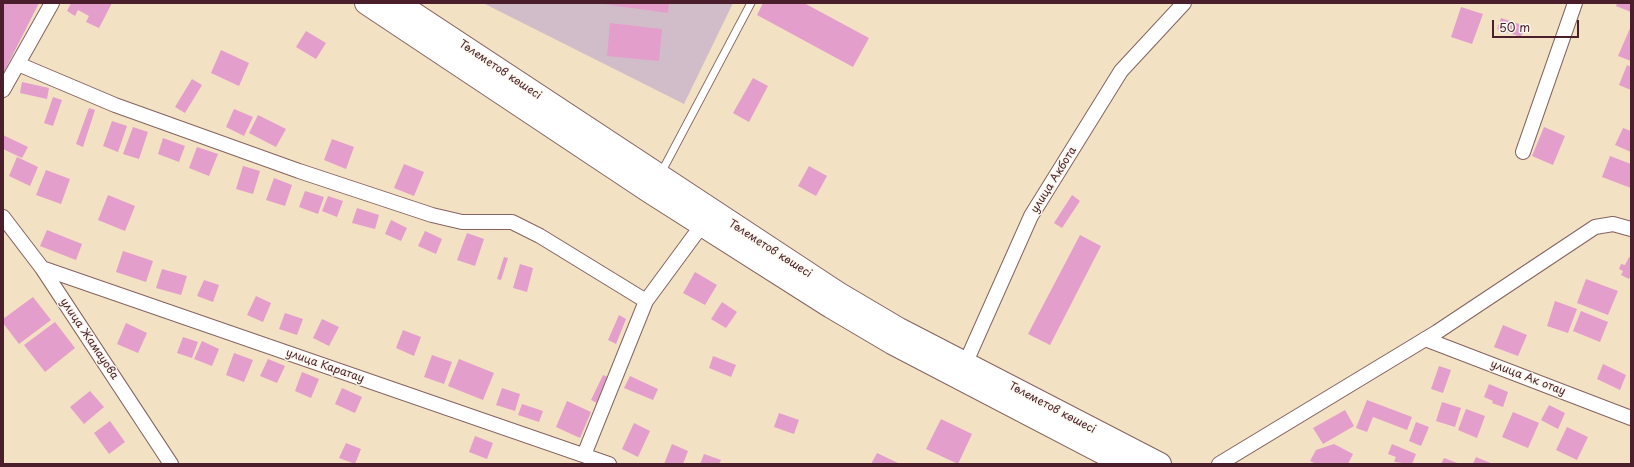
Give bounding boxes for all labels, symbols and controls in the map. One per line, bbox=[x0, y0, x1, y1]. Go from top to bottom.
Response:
scale bar bbox=[1494, 12, 1581, 38]
text: 50 m bbox=[1499, 18, 1530, 36]
street label: Төлеметов көшесі bbox=[456, 38, 544, 102]
street label: улица Акбота bbox=[1028, 144, 1080, 216]
street label: Төлеметов көшесі bbox=[726, 217, 814, 281]
street label: улица Жамауова bbox=[57, 296, 121, 382]
street label: улица Каратау bbox=[284, 346, 366, 386]
street label: улица Ак отау bbox=[1489, 358, 1567, 398]
street label: Төлеметов көшесі bbox=[1006, 379, 1098, 437]

